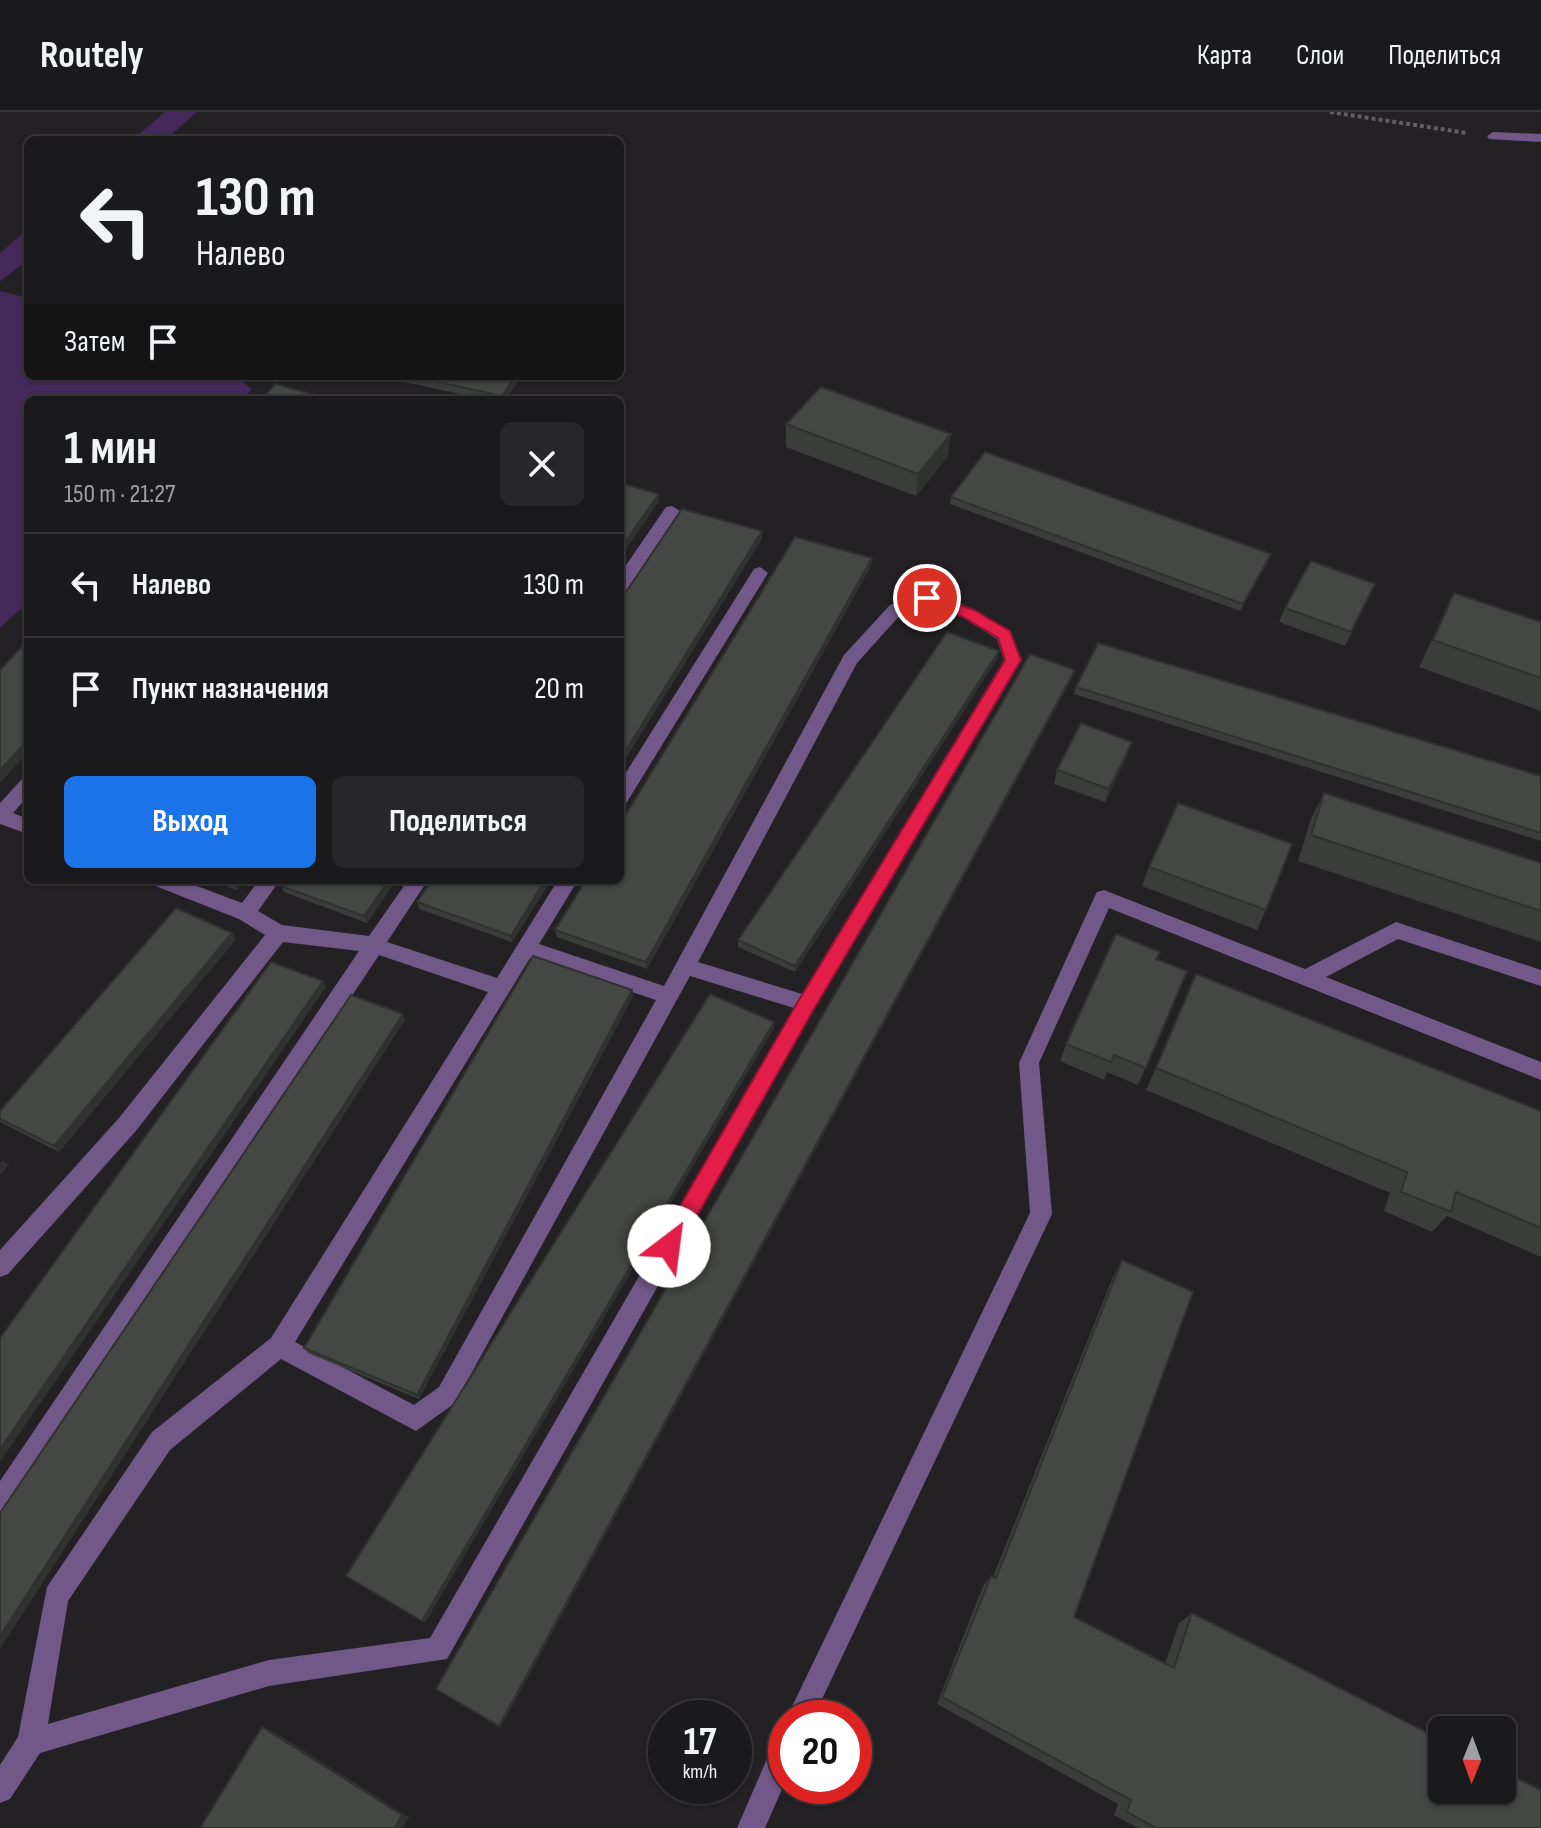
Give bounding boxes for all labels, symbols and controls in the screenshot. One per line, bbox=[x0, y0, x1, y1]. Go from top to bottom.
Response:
text: Routely bbox=[40, 33, 144, 78]
text: Карта bbox=[1197, 39, 1252, 72]
text: Слои bbox=[1296, 39, 1344, 72]
text: Поделиться bbox=[1388, 39, 1501, 72]
text: 130 m bbox=[196, 165, 316, 232]
icon: left bbox=[64, 168, 168, 272]
text: Налево bbox=[196, 233, 286, 276]
icon: arrive bbox=[141, 320, 185, 364]
text: Затем bbox=[64, 324, 125, 360]
text: 1 мин bbox=[64, 420, 157, 477]
button: close bbox=[500, 422, 584, 506]
text: 150 m · 21:27 bbox=[64, 479, 175, 510]
icon: left bbox=[64, 563, 108, 607]
pin bbox=[893, 564, 961, 632]
text: Налево bbox=[132, 567, 211, 603]
text: 130 m bbox=[524, 567, 584, 603]
icon: arrive bbox=[905, 576, 949, 620]
icon: arrive bbox=[64, 667, 108, 711]
text: Пункт назначения bbox=[132, 671, 329, 707]
text: 20 m bbox=[534, 671, 584, 707]
button: Выход bbox=[64, 776, 316, 868]
button: Поделиться bbox=[332, 776, 584, 868]
position arrow bbox=[627, 1204, 711, 1288]
speed limit sign: 20 bbox=[768, 1700, 872, 1804]
north arrow bbox=[1428, 1716, 1516, 1804]
map controls bbox=[1428, 1716, 1516, 1804]
text: 17 bbox=[684, 1718, 716, 1766]
text: km/h bbox=[683, 1760, 717, 1784]

